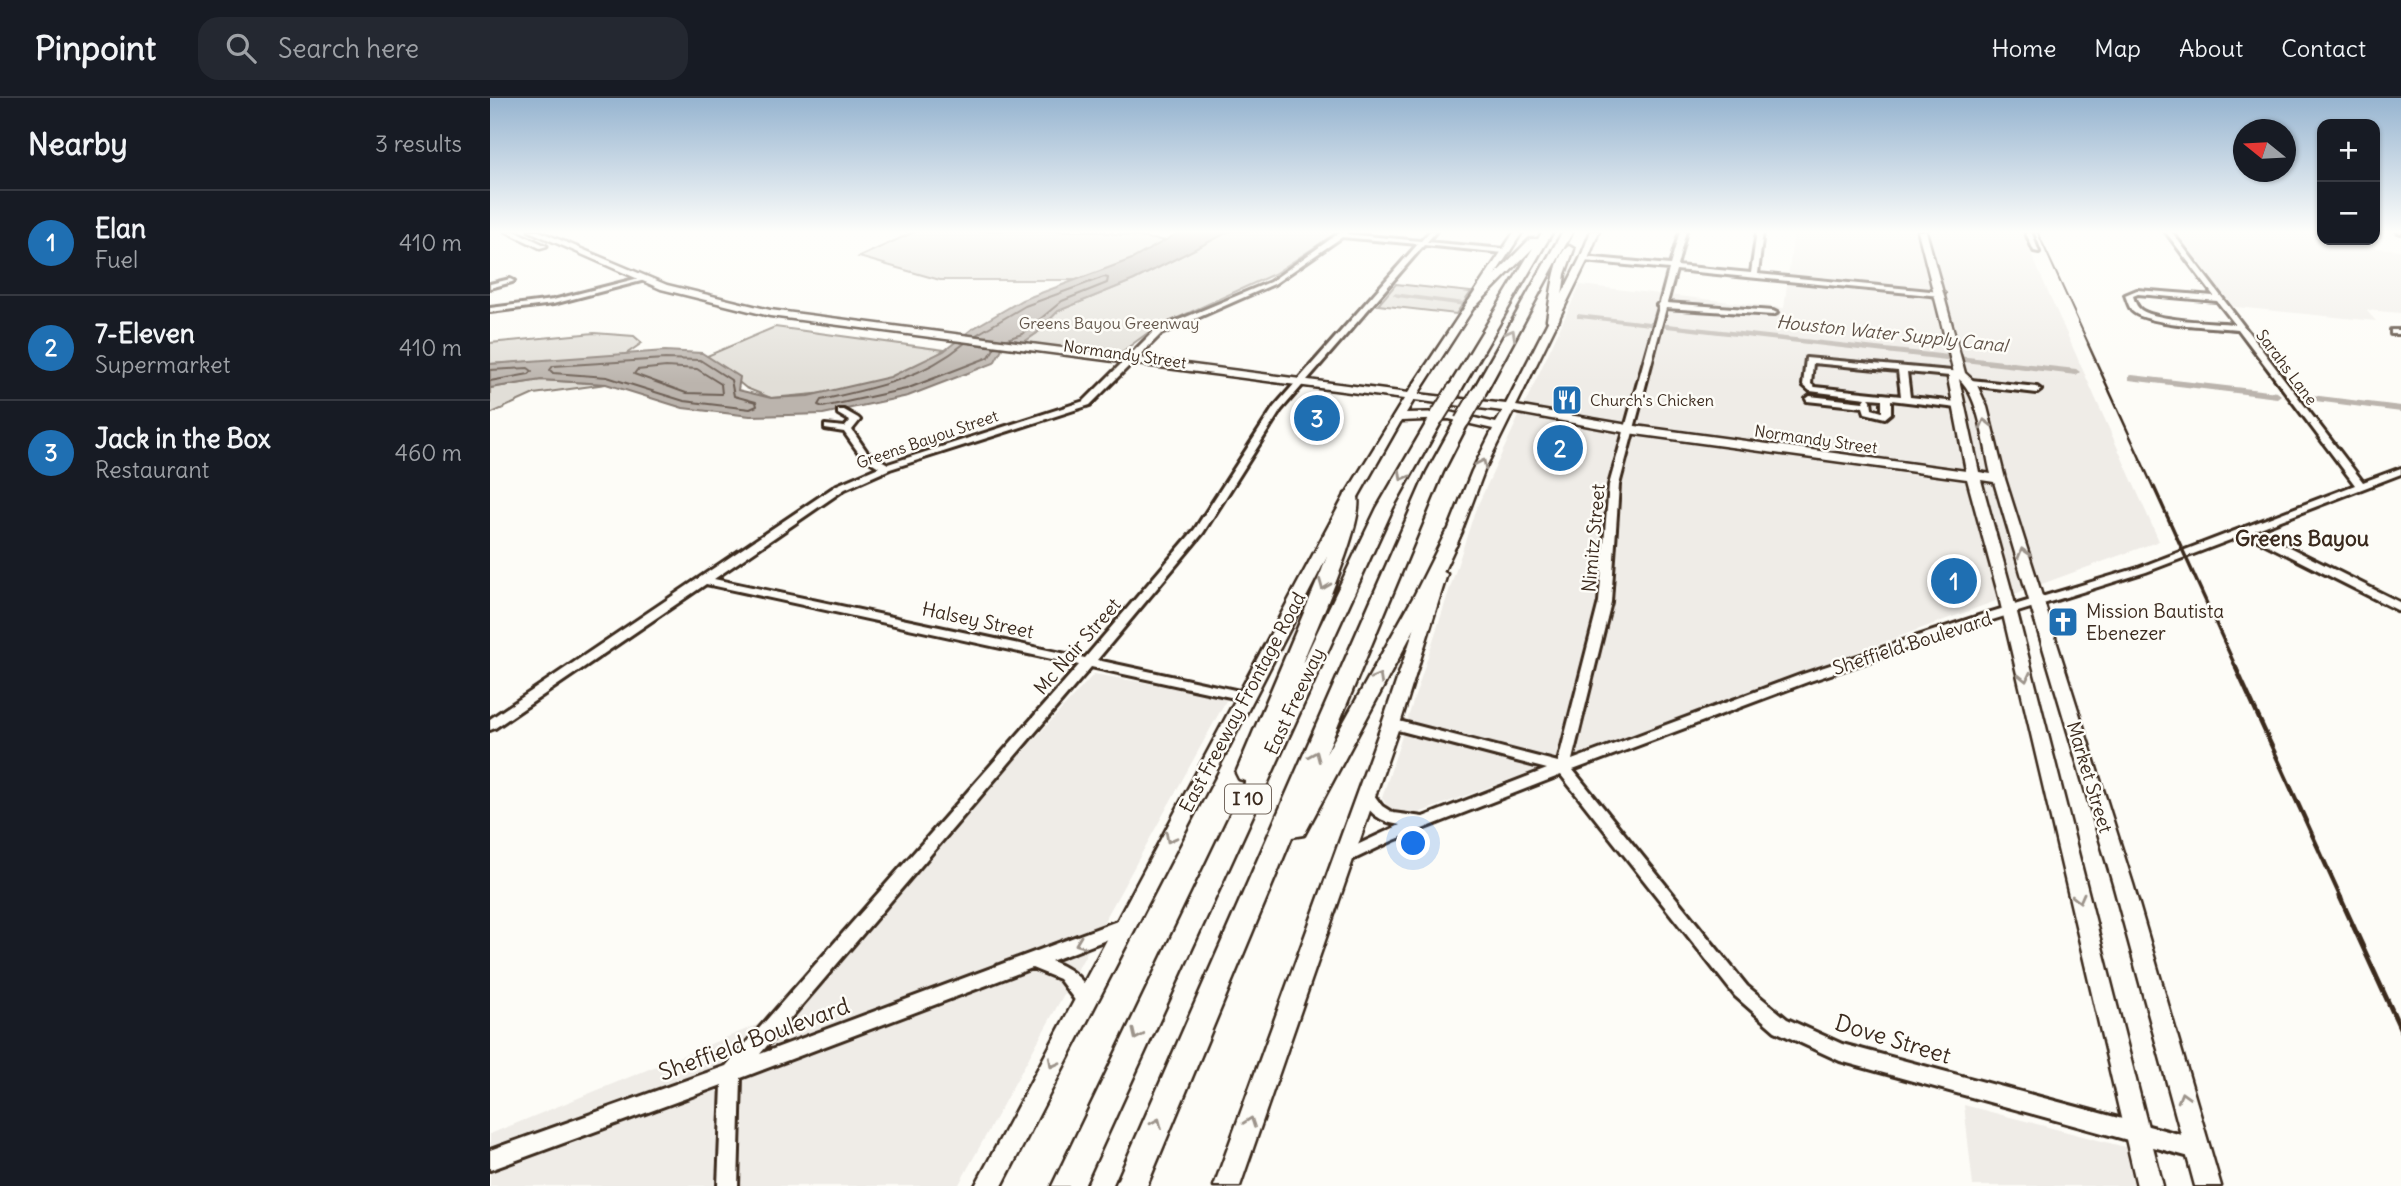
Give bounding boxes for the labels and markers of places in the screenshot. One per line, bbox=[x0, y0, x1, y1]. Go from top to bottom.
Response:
restaurant icon: Church's Chicken bbox=[1550, 383, 1584, 417]
place label: Church's Chicken bbox=[1590, 390, 1714, 410]
pin: 3 bbox=[1294, 392, 1340, 444]
pin: 2 bbox=[1537, 422, 1583, 474]
pin: 1 bbox=[1931, 555, 1977, 607]
place label: Mission Bautista Ebenezer bbox=[2086, 599, 2224, 645]
church icon: Mission Bautista Ebenezer bbox=[2046, 605, 2080, 639]

